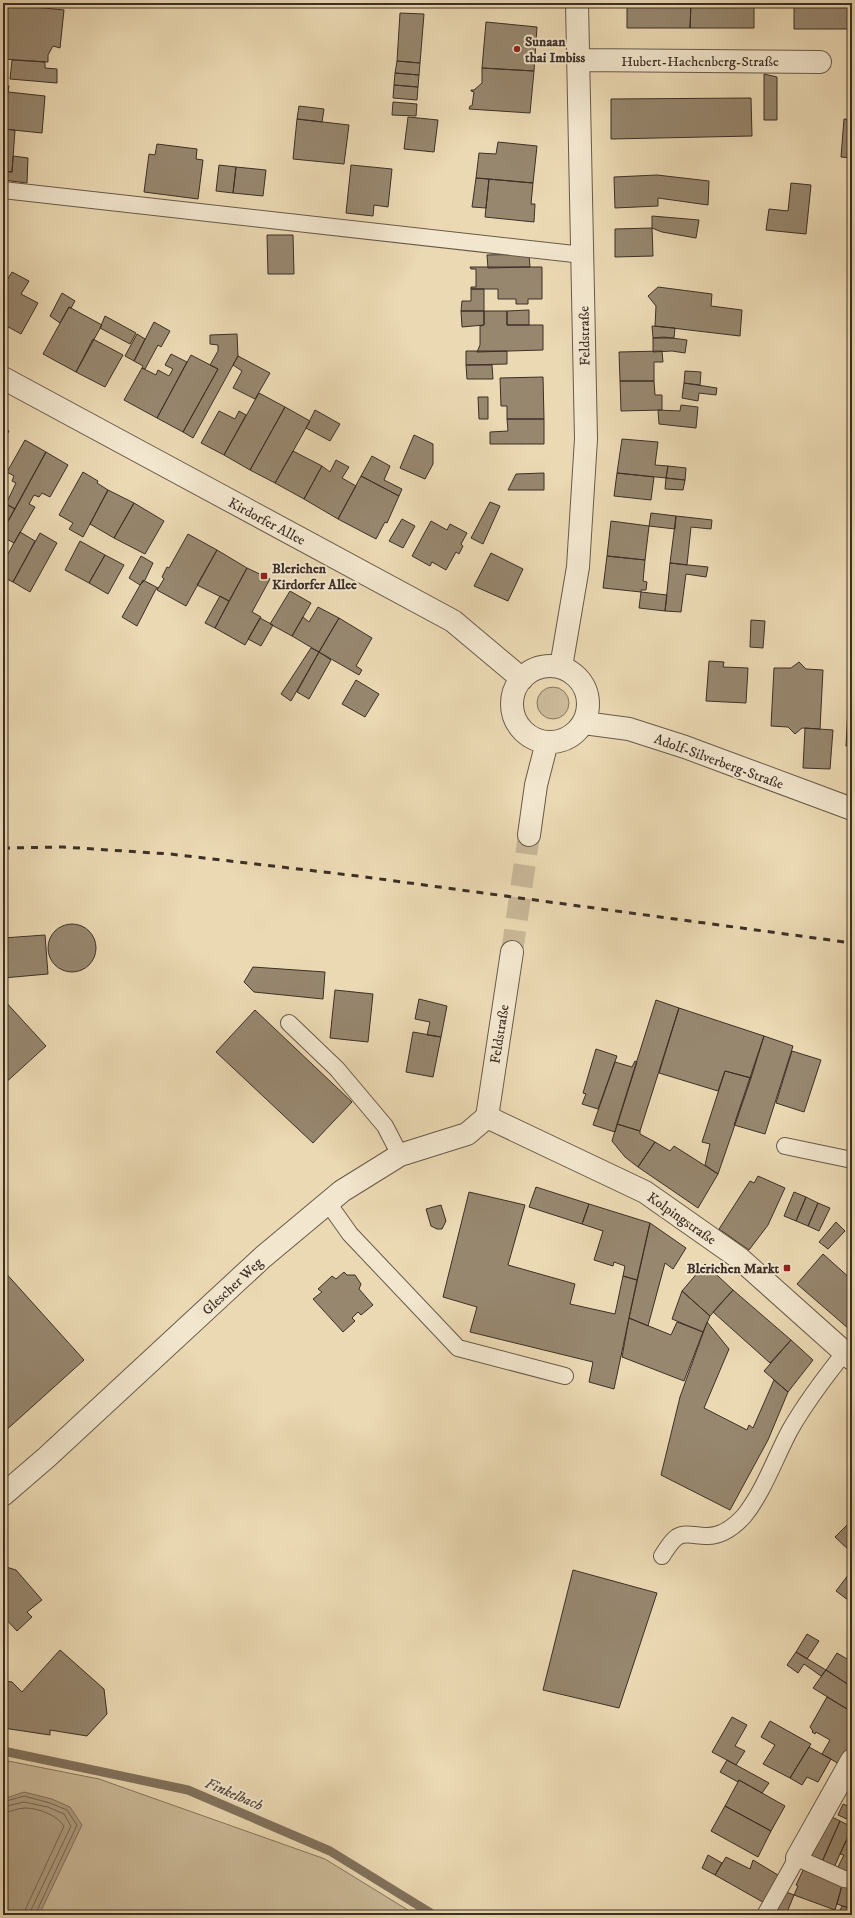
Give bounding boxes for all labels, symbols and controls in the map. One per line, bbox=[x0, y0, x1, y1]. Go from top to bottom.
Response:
place label: Sunaan thai Imbiss bbox=[525, 33, 585, 67]
marker: Sunaan thai Imbiss bbox=[512, 44, 522, 54]
street label: Hubert-Hachenberg-Straße bbox=[621, 53, 779, 71]
street label: Feldstraße bbox=[575, 306, 595, 366]
street label: Kirdorfer Allee bbox=[225, 494, 308, 550]
place label: Blerichen Kirdorfer Allee bbox=[272, 560, 357, 594]
marker: Blerichen Kirdorfer Allee bbox=[259, 571, 269, 581]
street label: Adolf-Silverberg-Straße bbox=[651, 730, 786, 794]
street label: Feldstraße bbox=[486, 1003, 514, 1065]
street label: Kolpingstraße bbox=[643, 1189, 720, 1249]
street label: Glescher Weg bbox=[199, 1254, 267, 1319]
place label: Blerichen Markt bbox=[687, 1260, 780, 1278]
marker: Blerichen Markt bbox=[782, 1263, 792, 1273]
water label: Finkelbach bbox=[202, 1774, 266, 1815]

